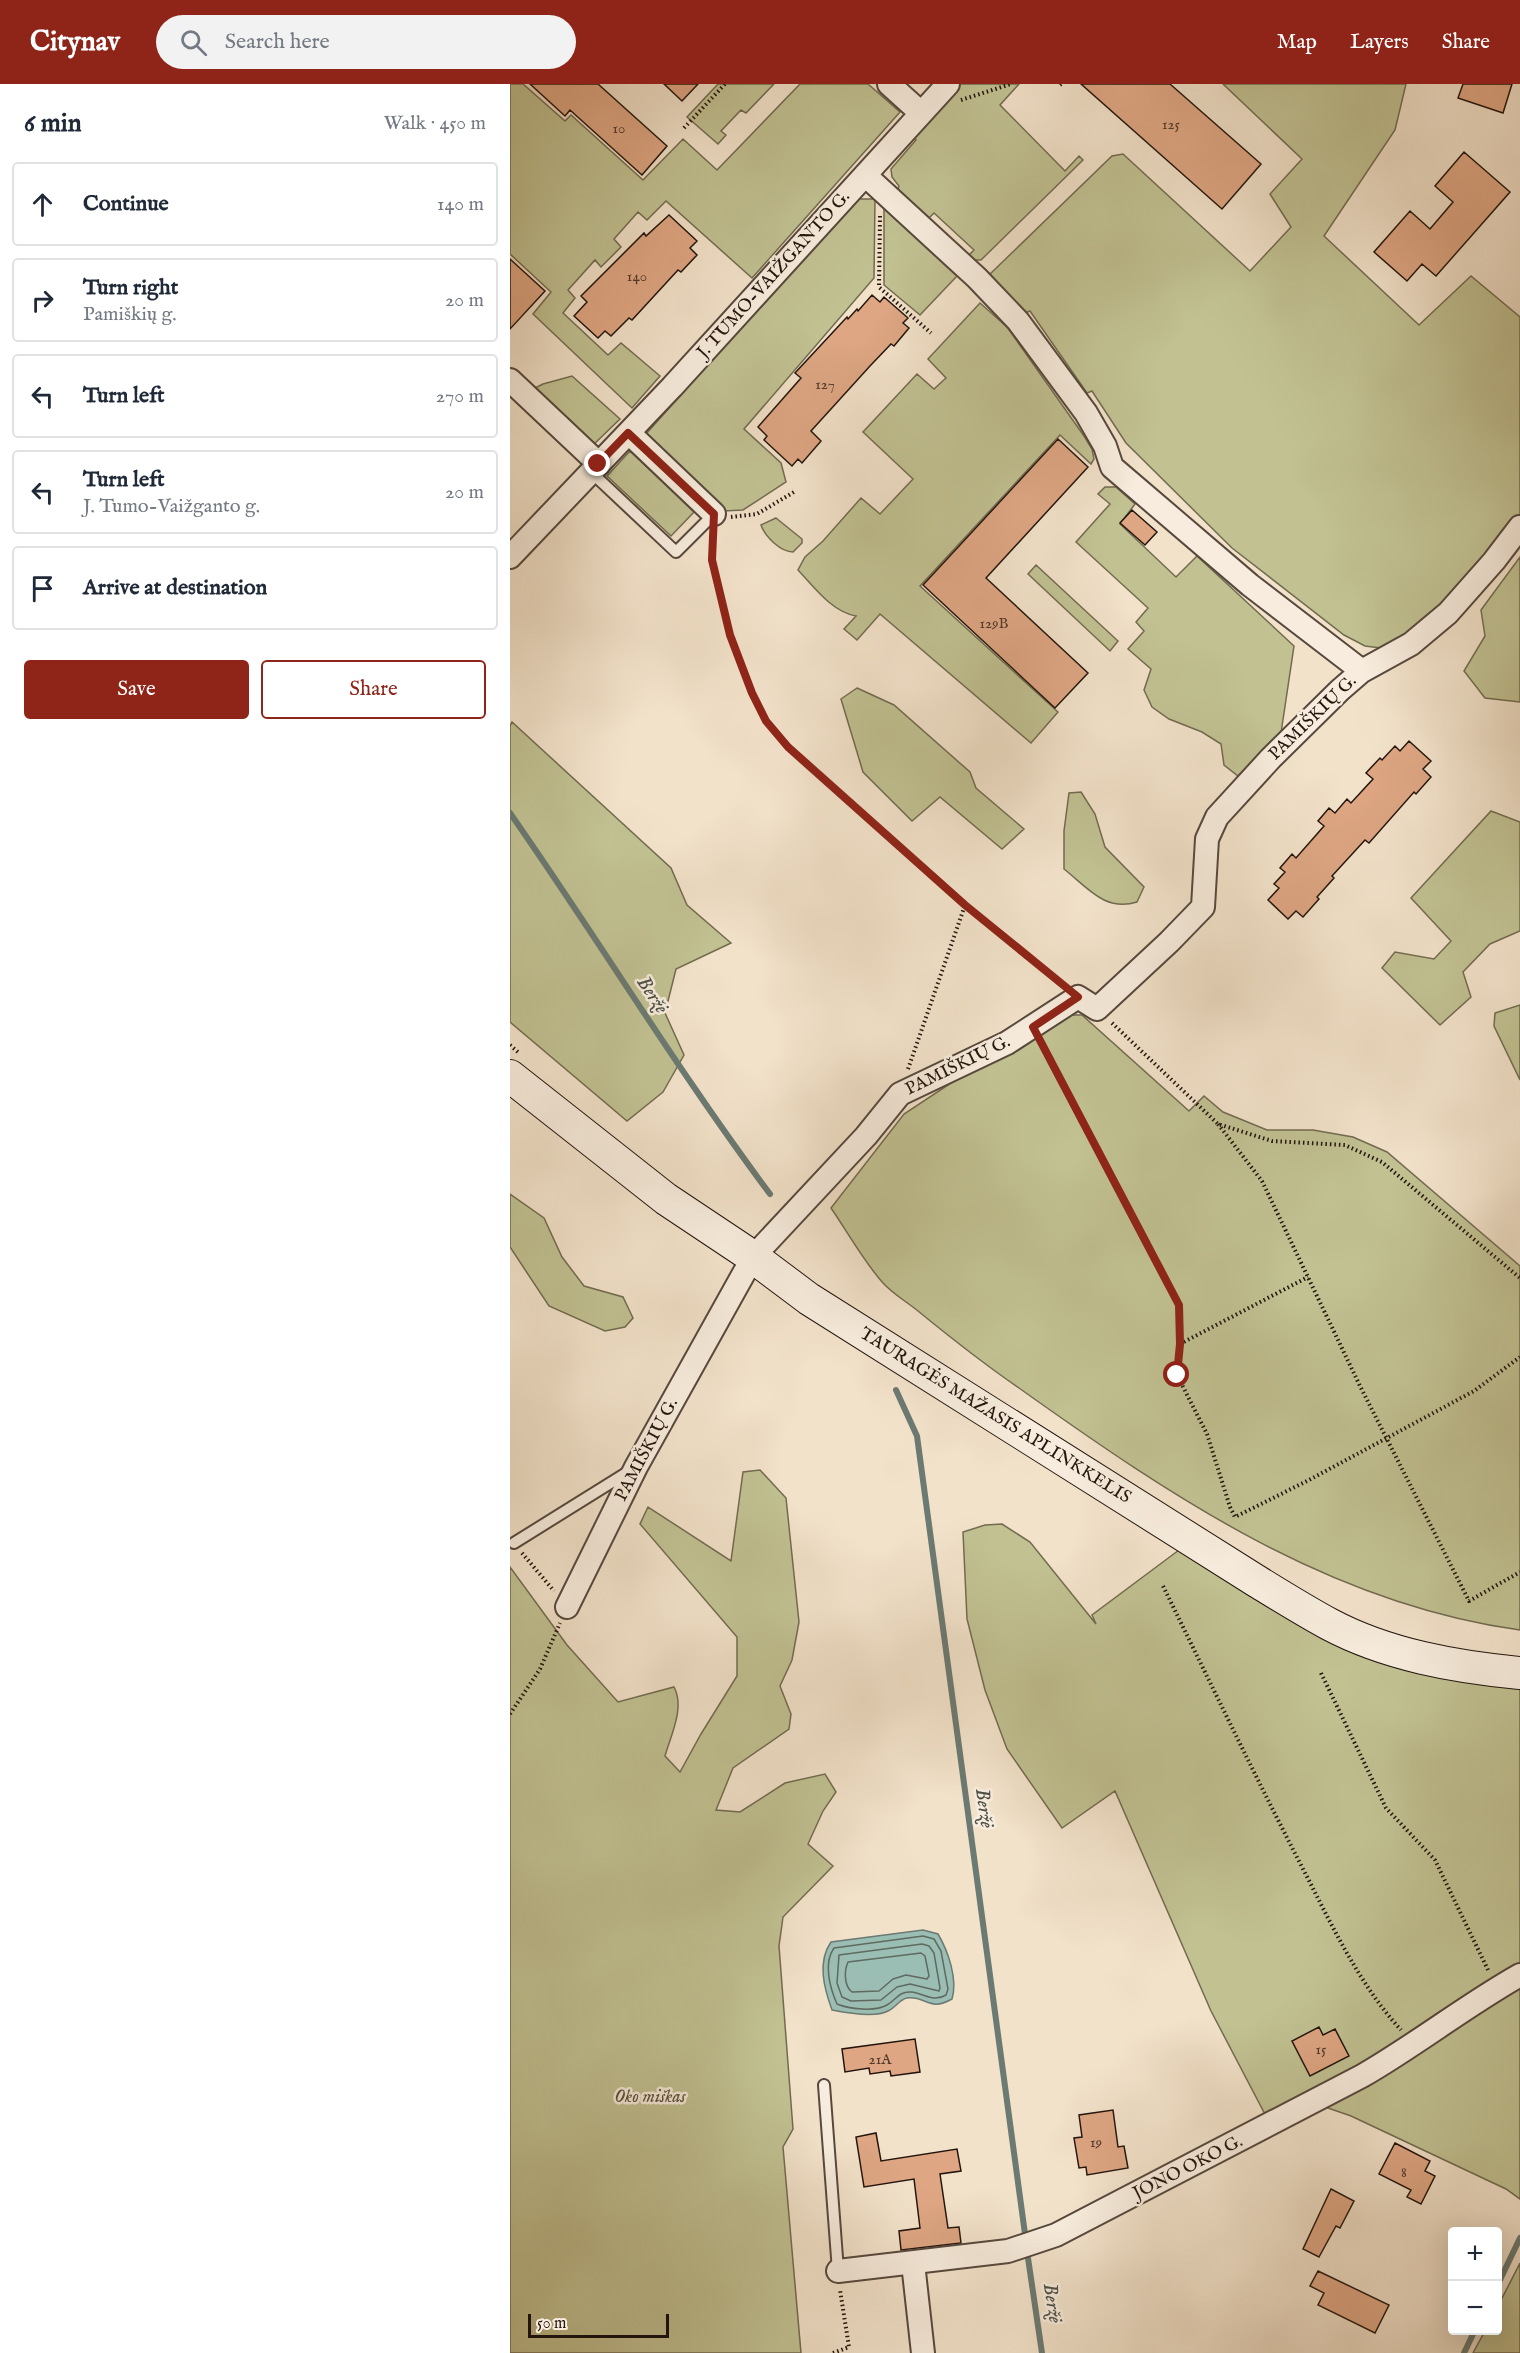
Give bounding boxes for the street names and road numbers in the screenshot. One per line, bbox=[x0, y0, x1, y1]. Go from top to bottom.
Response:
street label: J. TUMO-VAIŽGANTO G. bbox=[690, 186, 856, 365]
street label: PAMIŠKIŲ G. bbox=[1263, 669, 1362, 766]
street label: PAMIŠKIŲ G. bbox=[901, 1029, 1014, 1101]
street label: TAURAGĖS MAŽASIS APLINKKELIS bbox=[855, 1321, 1136, 1509]
street label: PAMIŠKIŲ G. bbox=[608, 1393, 684, 1506]
street label: JONO OKO G. bbox=[1127, 2130, 1247, 2206]

